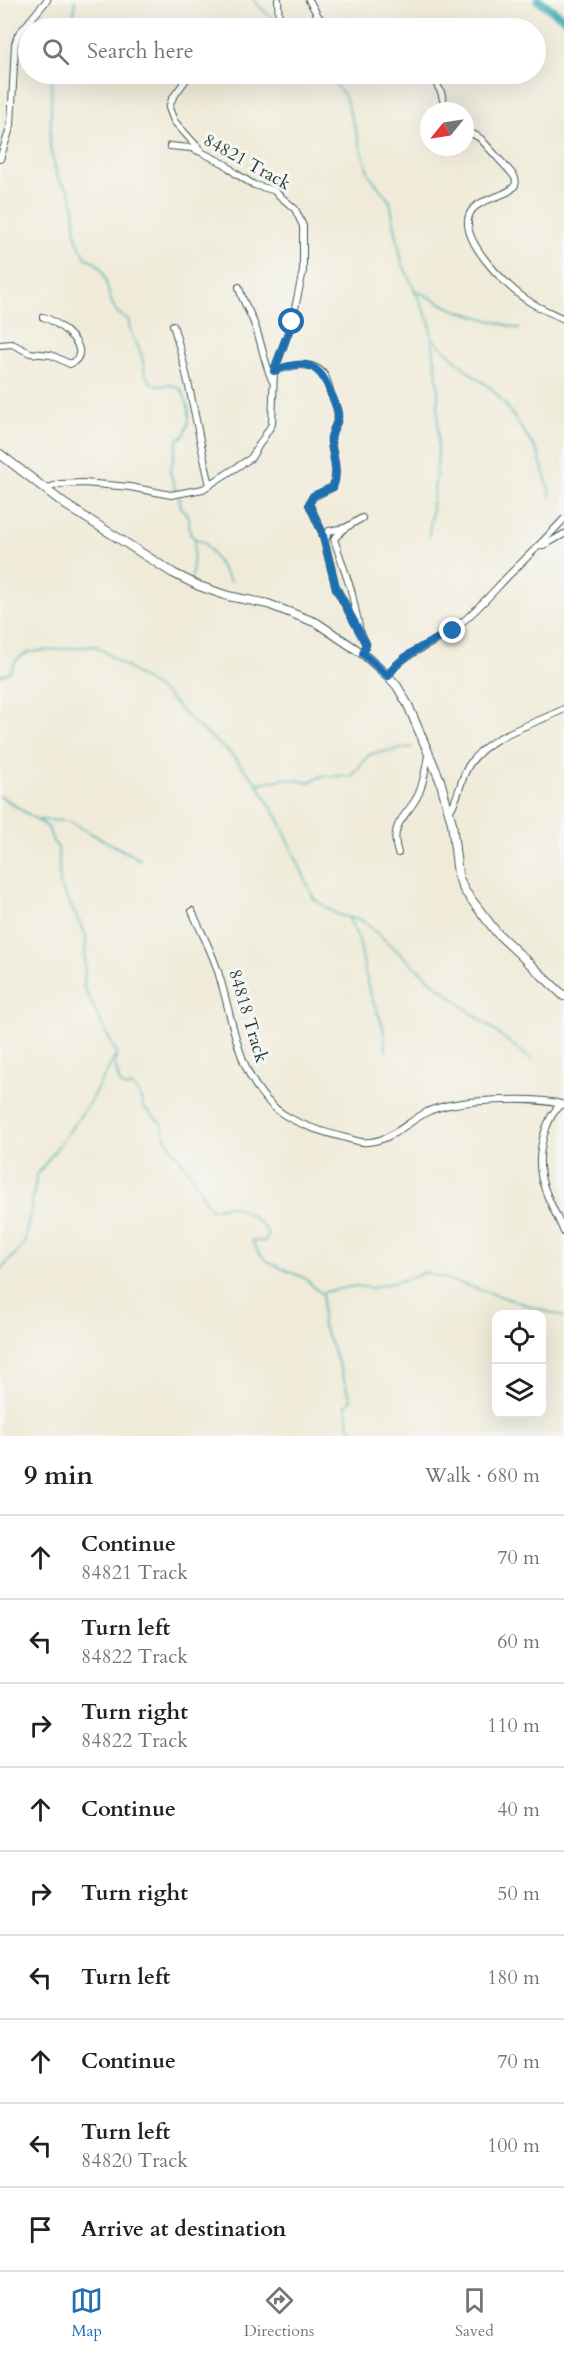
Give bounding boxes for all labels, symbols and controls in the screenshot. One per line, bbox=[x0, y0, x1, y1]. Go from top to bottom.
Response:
search box bbox=[18, 18, 546, 84]
icon: search bbox=[39, 35, 72, 68]
text: Search here bbox=[87, 36, 194, 66]
north arrow bbox=[420, 102, 474, 156]
street label: 84821 Track bbox=[199, 128, 295, 196]
route start bbox=[278, 308, 304, 334]
route end bbox=[439, 617, 465, 643]
street label: 84818 Track bbox=[222, 966, 274, 1066]
map controls bbox=[492, 1310, 546, 1418]
button: locate bbox=[492, 1310, 546, 1364]
button: layers bbox=[492, 1364, 546, 1418]
text: 9 min bbox=[24, 1458, 93, 1493]
text: Walk · 680 m bbox=[425, 1462, 540, 1489]
text: Continue bbox=[81, 1529, 176, 1559]
icon: ahead bbox=[24, 1541, 57, 1574]
text: 70 m bbox=[497, 1544, 540, 1571]
text: 84821 Track bbox=[81, 1559, 188, 1586]
text: Turn left bbox=[81, 1613, 170, 1643]
icon: left bbox=[24, 1625, 57, 1658]
text: 60 m bbox=[497, 1628, 540, 1655]
text: 84822 Track bbox=[81, 1643, 188, 1670]
text: Turn right bbox=[81, 1697, 188, 1727]
icon: right bbox=[24, 1709, 57, 1742]
text: 110 m bbox=[487, 1712, 540, 1739]
text: 84822 Track bbox=[81, 1727, 188, 1754]
icon: ahead bbox=[24, 1793, 57, 1826]
text: Continue bbox=[81, 1794, 176, 1824]
text: 40 m bbox=[497, 1796, 540, 1823]
icon: right bbox=[24, 1877, 57, 1910]
text: Turn right bbox=[81, 1878, 188, 1908]
text: 50 m bbox=[497, 1880, 540, 1907]
icon: left bbox=[24, 1961, 57, 1994]
text: Turn left bbox=[81, 1962, 170, 1992]
text: 180 m bbox=[487, 1964, 540, 1991]
icon: ahead bbox=[24, 2045, 57, 2078]
text: Continue bbox=[81, 2046, 176, 2076]
text: 70 m bbox=[497, 2048, 540, 2075]
text: Turn left bbox=[81, 2117, 170, 2147]
icon: left bbox=[24, 2129, 57, 2162]
text: 100 m bbox=[487, 2132, 540, 2159]
text: 84820 Track bbox=[81, 2147, 188, 2174]
icon: arrive bbox=[24, 2213, 57, 2246]
text: Arrive at destination bbox=[81, 2214, 286, 2244]
tab: Map bbox=[70, 2284, 103, 2342]
tab: Directions bbox=[244, 2284, 314, 2342]
tab: Saved bbox=[455, 2284, 494, 2342]

